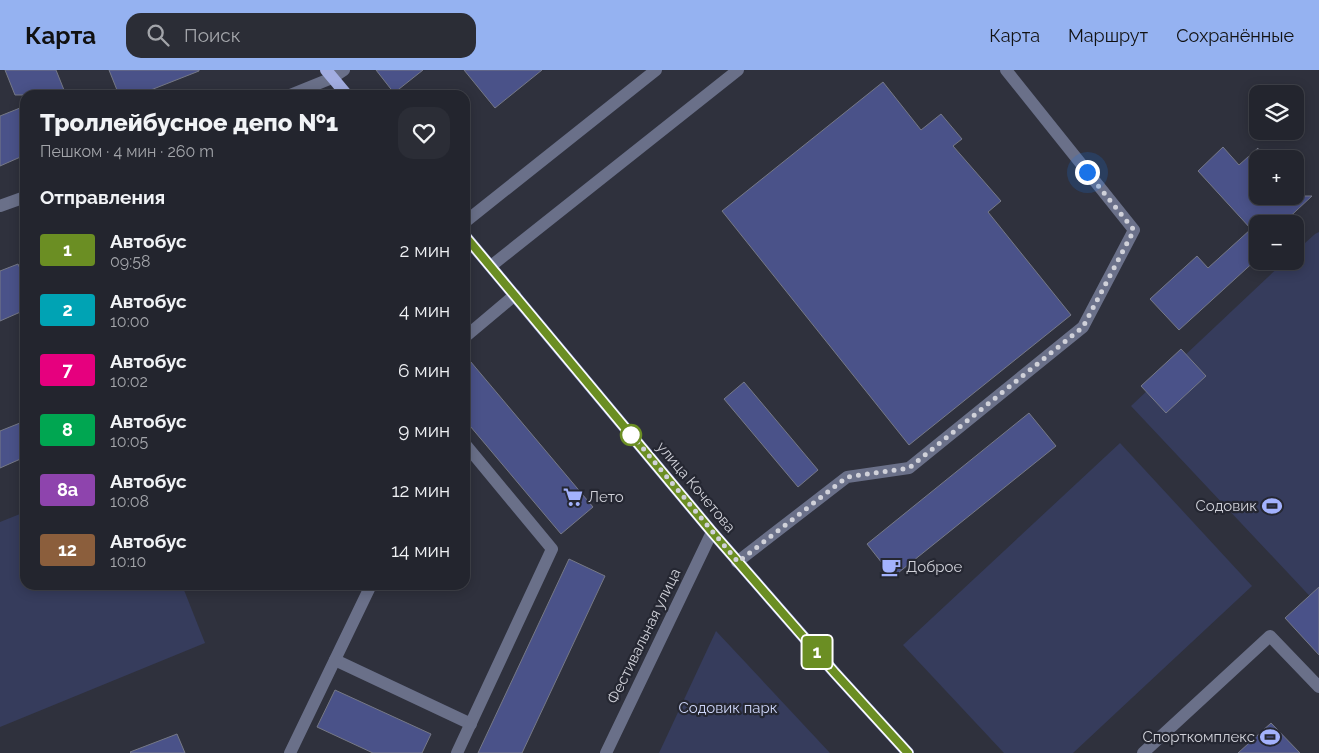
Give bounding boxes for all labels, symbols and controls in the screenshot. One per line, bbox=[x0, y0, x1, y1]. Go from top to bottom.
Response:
search box bbox=[126, 13, 476, 58]
text: Карта bbox=[25, 21, 96, 50]
icon: search bbox=[144, 21, 172, 49]
text: Поиск bbox=[184, 24, 241, 46]
text: Карта bbox=[989, 25, 1040, 46]
text: Маршрут bbox=[1068, 25, 1148, 46]
text: Сохранённые bbox=[1176, 25, 1294, 46]
map controls bbox=[1249, 85, 1304, 270]
button: layers bbox=[1249, 85, 1304, 140]
button: heart bbox=[398, 107, 450, 159]
text: Троллейбусное депо №1 bbox=[40, 108, 338, 137]
text: Пешком · 4 мин · 260 m bbox=[40, 142, 214, 161]
button: + bbox=[1249, 150, 1304, 205]
your location bbox=[1075, 160, 1100, 185]
text: Отправления bbox=[40, 186, 165, 208]
button: − bbox=[1249, 215, 1304, 270]
text: Автобус bbox=[110, 230, 187, 252]
text: 1 bbox=[63, 239, 72, 260]
text: 2 мин bbox=[400, 239, 450, 261]
text: 09:58 bbox=[110, 252, 150, 271]
text: Автобус bbox=[110, 290, 187, 312]
text: 2 bbox=[62, 299, 73, 320]
text: 4 мин bbox=[399, 299, 450, 321]
text: 10:00 bbox=[110, 312, 149, 331]
text: Автобус bbox=[110, 350, 187, 372]
text: 7 bbox=[62, 359, 73, 380]
text: 6 мин bbox=[398, 359, 450, 381]
text: 10:02 bbox=[110, 372, 148, 391]
text: Автобус bbox=[110, 410, 187, 432]
text: 8 bbox=[62, 419, 73, 440]
text: 9 мин bbox=[398, 419, 450, 441]
unlabelled marker bbox=[620, 424, 642, 446]
text: 10:05 bbox=[110, 432, 148, 451]
street label: улица Кочетова bbox=[653, 438, 739, 536]
text: Автобус bbox=[110, 470, 187, 492]
text: 8а bbox=[57, 479, 78, 500]
text: 12 мин bbox=[391, 479, 450, 501]
supermarket icon: Лето bbox=[562, 486, 584, 508]
place label: Лето bbox=[588, 488, 624, 506]
text: 10:08 bbox=[110, 492, 149, 511]
sports icon: Содовик bbox=[1261, 495, 1283, 517]
place label: Содовик bbox=[1195, 497, 1257, 515]
text: Автобус bbox=[110, 530, 187, 552]
text: 12 bbox=[58, 539, 77, 560]
text: 14 мин bbox=[391, 539, 450, 561]
text: 10:10 bbox=[110, 552, 146, 571]
cafe icon: Доброе bbox=[880, 556, 902, 578]
place label: Доброе bbox=[906, 558, 962, 576]
street label: Фестивальная улица bbox=[603, 566, 685, 706]
line badge: 1 bbox=[801, 636, 833, 668]
text: 1 bbox=[813, 641, 821, 662]
park label: Содовик парк bbox=[678, 699, 778, 717]
sports icon: Спорткомплекс bbox=[1259, 726, 1281, 748]
place label: Спорткомплекс bbox=[1143, 728, 1255, 746]

